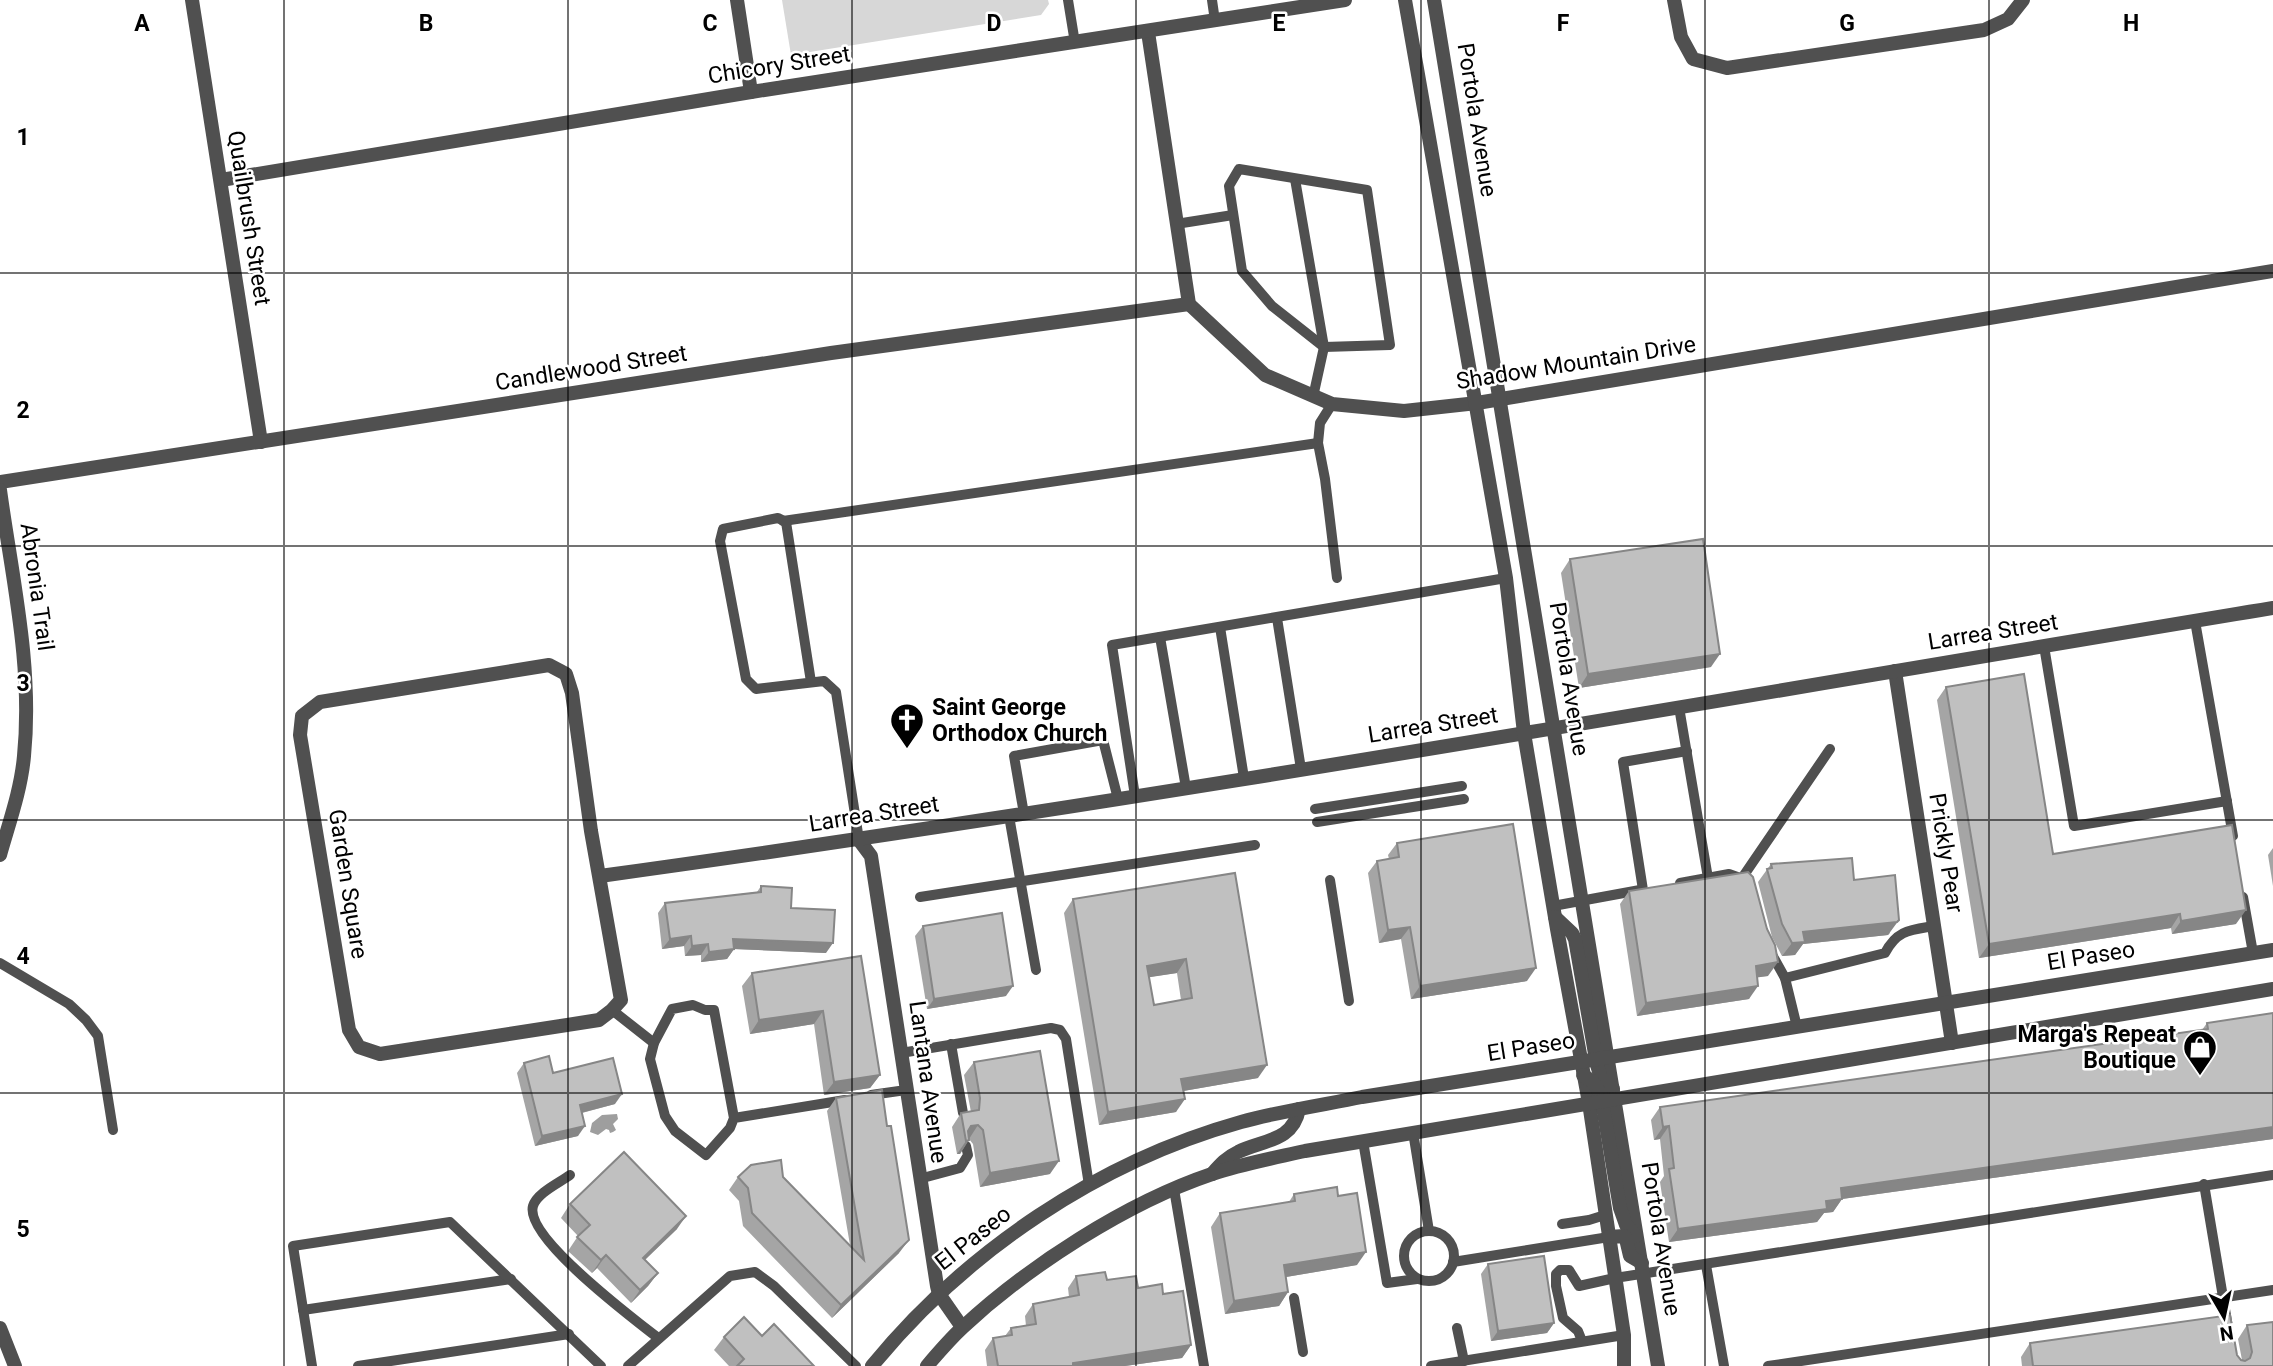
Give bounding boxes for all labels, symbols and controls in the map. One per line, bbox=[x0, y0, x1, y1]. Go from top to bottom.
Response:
text: A bbox=[134, 10, 150, 37]
text: B bbox=[419, 10, 433, 37]
text: C bbox=[702, 10, 718, 37]
text: D bbox=[987, 10, 1001, 37]
text: E bbox=[1273, 10, 1286, 37]
text: F bbox=[1557, 10, 1570, 37]
text: G bbox=[1839, 10, 1855, 37]
text: H bbox=[2123, 10, 2139, 37]
street label: Chicory Street bbox=[706, 40, 852, 90]
street label: Portola Avenue bbox=[1452, 41, 1502, 199]
text: 1 bbox=[16, 124, 30, 151]
street label: Quailbrush Street bbox=[222, 129, 276, 307]
street label: Shadow Mountain Drive bbox=[1454, 331, 1698, 395]
street label: Candlewood Street bbox=[493, 340, 689, 396]
text: 2 bbox=[16, 397, 30, 424]
street label: Abronia Trail bbox=[15, 521, 59, 653]
street label: Portola Avenue bbox=[1544, 600, 1594, 758]
street label: Larrea Street bbox=[1926, 608, 2060, 656]
text: 3 bbox=[16, 670, 30, 697]
place label: Saint George Orthodox Church bbox=[932, 694, 1108, 747]
church icon: Saint George Orthodox Church bbox=[888, 701, 926, 750]
street label: Larrea Street bbox=[1366, 701, 1500, 749]
street label: Larrea Street bbox=[807, 790, 941, 838]
street label: Prickly Pear bbox=[1923, 791, 1969, 915]
street label: Garden Square bbox=[323, 807, 373, 961]
street label: El Paseo bbox=[2045, 936, 2137, 976]
text: 4 bbox=[16, 943, 30, 970]
street label: Lantana Avenue bbox=[903, 999, 953, 1165]
place label: Marga's Repeat Boutique bbox=[2017, 1021, 2176, 1074]
street label: El Paseo bbox=[1485, 1027, 1577, 1067]
shop icon: Marga's Repeat Boutique bbox=[2181, 1028, 2219, 1077]
street label: Portola Avenue bbox=[1636, 1160, 1686, 1318]
street label: El Paseo bbox=[930, 1200, 1016, 1276]
text: 5 bbox=[16, 1216, 30, 1243]
north arrow bbox=[2189, 1282, 2259, 1352]
text: N bbox=[2218, 1321, 2235, 1346]

